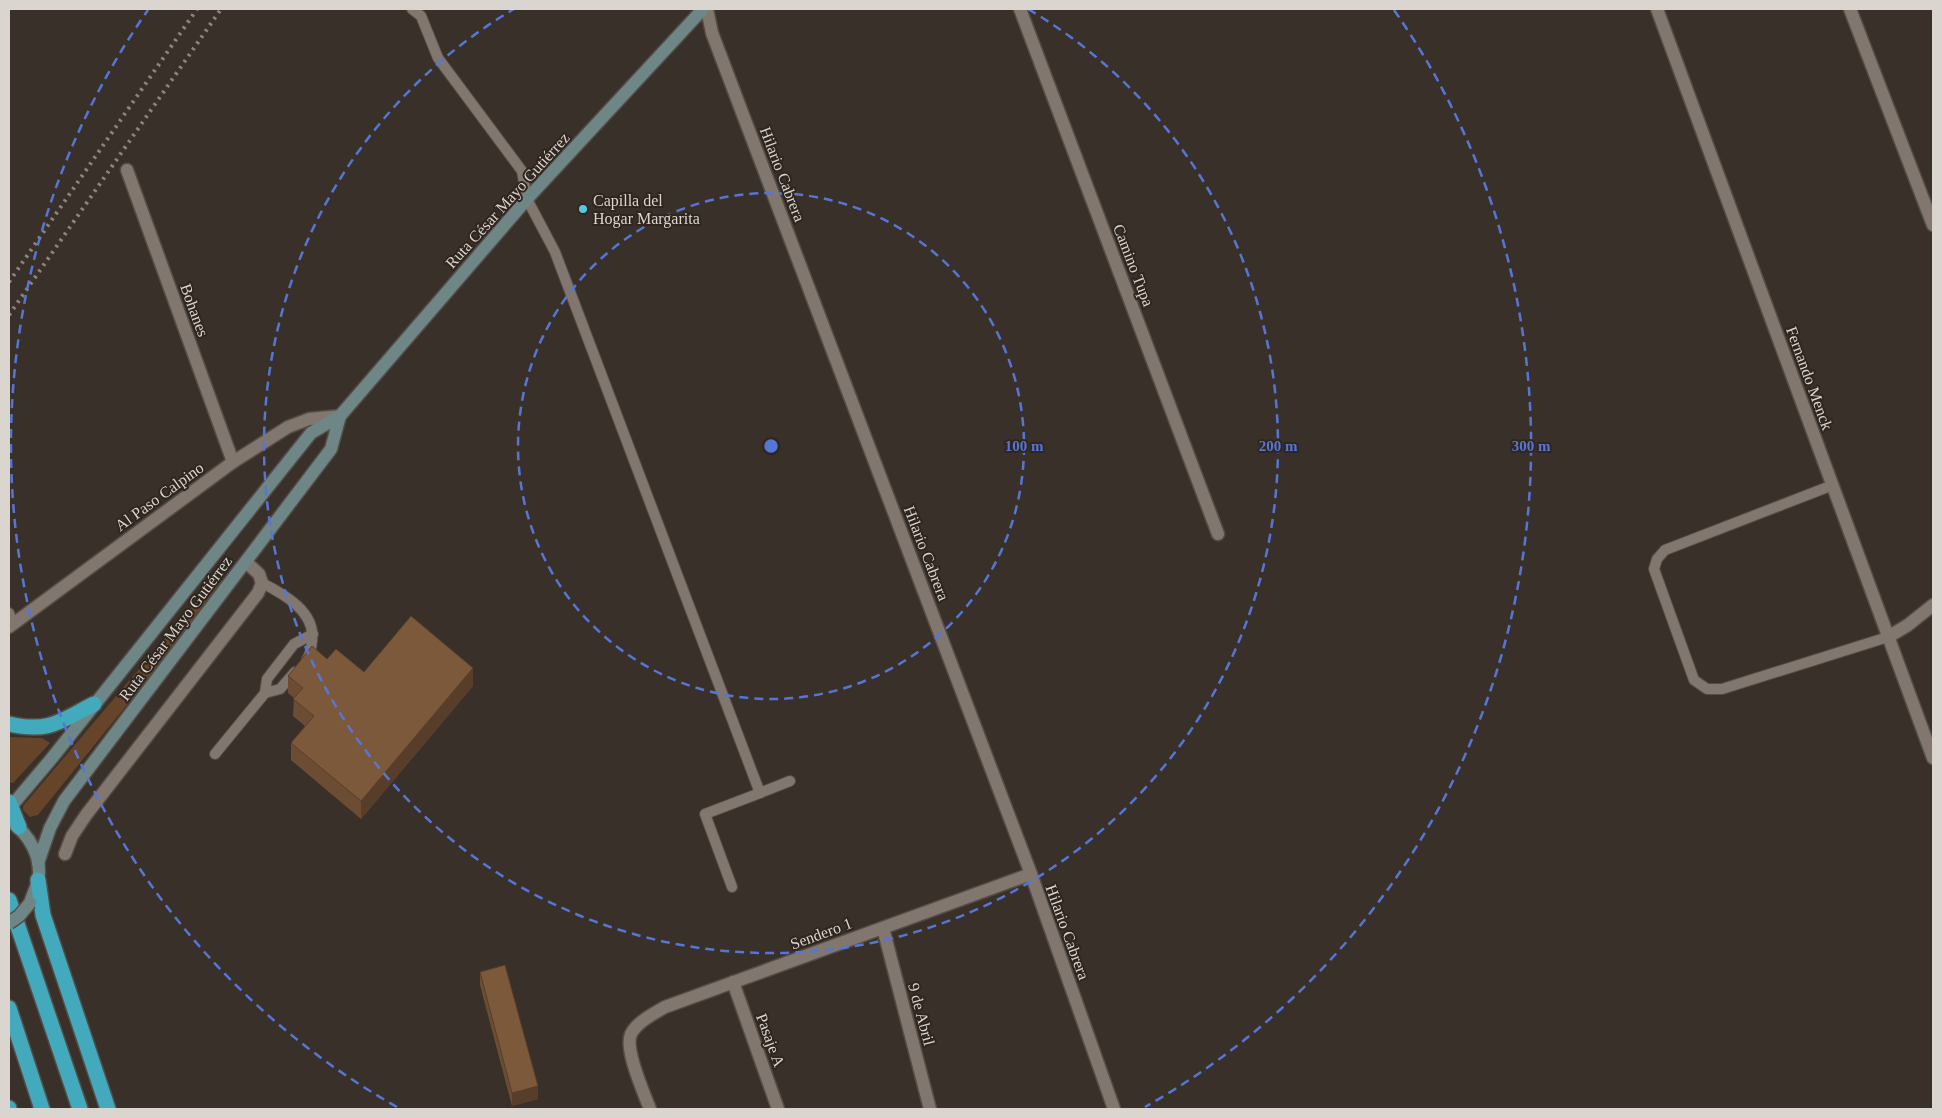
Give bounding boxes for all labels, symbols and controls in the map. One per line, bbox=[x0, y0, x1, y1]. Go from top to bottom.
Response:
street label: Hilario Cabrera bbox=[757, 124, 808, 224]
street label: Ruta César Mayo Gutiérrez bbox=[442, 129, 573, 272]
place label: Capilla del Hogar Margarita bbox=[593, 192, 700, 228]
marker: Capilla del Hogar Margarita bbox=[577, 203, 589, 215]
street label: Camino Tupa bbox=[1109, 222, 1157, 309]
street label: Bohanes bbox=[177, 281, 212, 339]
street label: Fernando Menck bbox=[1783, 324, 1836, 432]
centre of rings bbox=[762, 437, 780, 455]
text: 100 m bbox=[1005, 438, 1044, 454]
text: 200 m bbox=[1259, 438, 1298, 454]
text: 300 m bbox=[1512, 438, 1551, 454]
street label: Al Paso Calpino bbox=[112, 459, 207, 535]
street label: Hilario Cabrera bbox=[901, 503, 952, 603]
street label: Ruta César Mayo Gutiérrez bbox=[116, 553, 236, 704]
street label: Hilario Cabrera bbox=[1042, 882, 1093, 982]
street label: Sendero 1 bbox=[788, 914, 854, 952]
street label: 9 de Abril bbox=[905, 981, 938, 1048]
street label: Pasaje A bbox=[752, 1011, 788, 1070]

